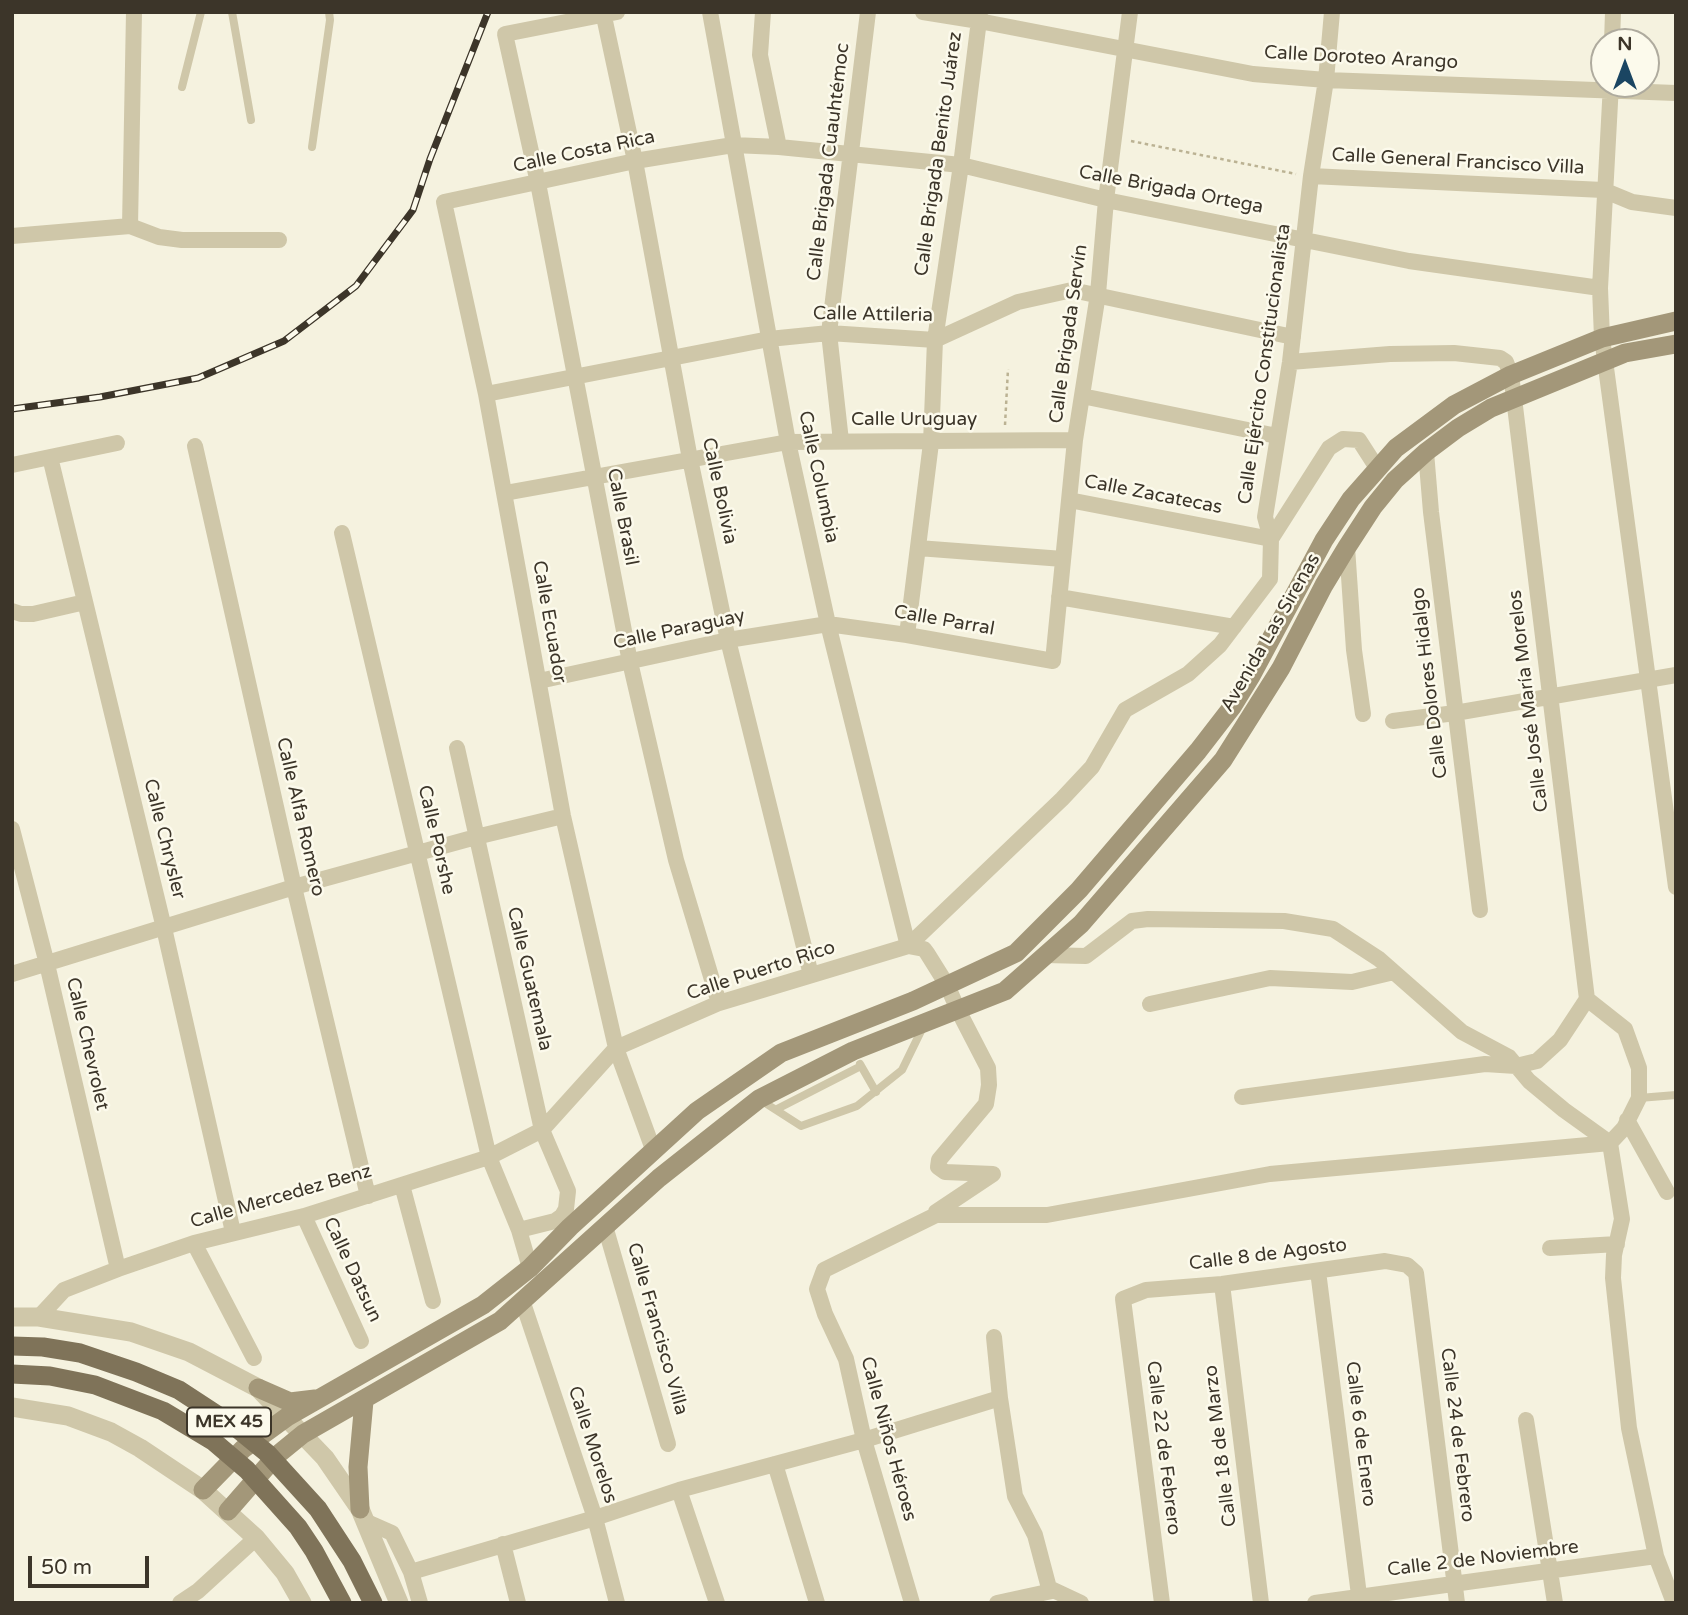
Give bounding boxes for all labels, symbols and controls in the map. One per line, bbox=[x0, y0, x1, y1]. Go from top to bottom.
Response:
north arrow bbox=[1590, 28, 1660, 98]
street label: Calle Brigada Benito Juárez bbox=[911, 30, 967, 278]
text: N bbox=[1617, 33, 1633, 55]
street label: Calle Brigada Cuauhtémoc bbox=[803, 42, 855, 282]
street label: Calle Doroteo Arango bbox=[1263, 42, 1459, 74]
street label: Calle Costa Rica bbox=[511, 126, 657, 178]
street label: Calle General Francisco Villa bbox=[1331, 144, 1585, 180]
street label: Calle Brigada Ortega bbox=[1077, 161, 1265, 219]
street label: Calle Ejército Constitucionalista bbox=[1234, 222, 1296, 506]
street label: Calle Brigada Servín bbox=[1045, 243, 1093, 425]
street label: Calle Attileria bbox=[813, 303, 933, 327]
street label: Calle Columbia bbox=[793, 409, 843, 545]
street label: Calle Uruguay bbox=[851, 409, 977, 431]
street label: Calle Bolivia bbox=[697, 436, 741, 546]
street label: Calle Brasil bbox=[601, 466, 643, 568]
street label: Calle Zacatecas bbox=[1082, 470, 1224, 520]
street label: Avenida Las Sirenas bbox=[1216, 550, 1326, 716]
street label: Calle Ecuador bbox=[527, 559, 571, 685]
street label: Calle Dolores Hidalgo bbox=[1407, 586, 1453, 780]
street label: Calle José María Morelos bbox=[1504, 589, 1554, 813]
street label: Calle Parral bbox=[892, 601, 996, 641]
street label: Calle Paraguay bbox=[611, 605, 747, 655]
street label: Calle Alfa Romero bbox=[271, 735, 329, 899]
street label: Calle Chrysler bbox=[138, 776, 190, 902]
street label: Calle Porshe bbox=[412, 783, 460, 897]
street label: Calle Guatemala bbox=[501, 905, 557, 1053]
street label: Calle Puerto Rico bbox=[684, 936, 838, 1006]
street label: Calle Chevrolet bbox=[61, 975, 113, 1113]
street label: Calle Mercedez Benz bbox=[188, 1160, 374, 1234]
street label: Calle Datsun bbox=[318, 1214, 386, 1326]
street label: Calle 8 de Agosto bbox=[1188, 1234, 1348, 1276]
street label: Calle Francisco Villa bbox=[622, 1240, 692, 1418]
street label: Calle 24 de Febrero bbox=[1435, 1347, 1479, 1523]
street label: Calle Niños Héroes bbox=[855, 1354, 921, 1524]
street label: Calle 22 de Febrero bbox=[1141, 1360, 1185, 1536]
street label: Calle 6 de Enero bbox=[1340, 1360, 1380, 1508]
street label: Calle 18 de Marzo bbox=[1200, 1364, 1242, 1528]
street label: Calle Morelos bbox=[562, 1384, 622, 1506]
road number: MEX 45 bbox=[187, 1408, 271, 1436]
street label: Calle 2 de Noviembre bbox=[1386, 1536, 1580, 1582]
scale bar bbox=[32, 1542, 152, 1586]
text: 50 m bbox=[41, 1555, 92, 1580]

